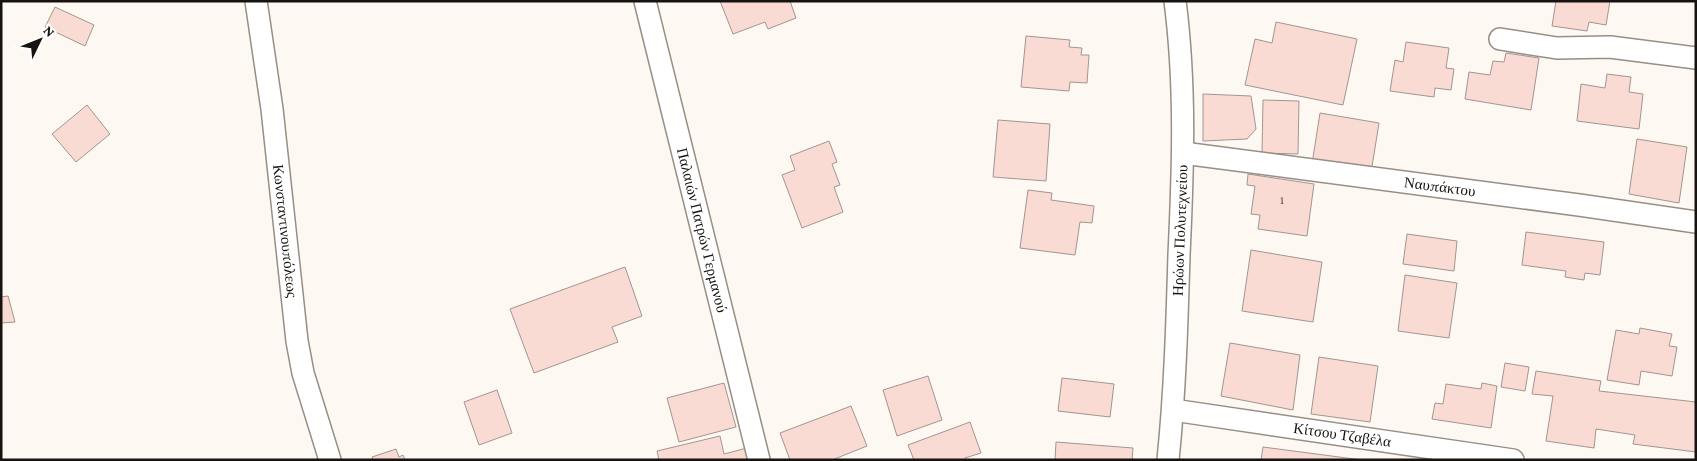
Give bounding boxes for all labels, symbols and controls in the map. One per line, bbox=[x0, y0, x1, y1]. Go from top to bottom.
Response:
north arrow bbox=[15, 15, 65, 65]
text: N bbox=[40, 22, 59, 40]
street label: Παλαιών Πατρών Γερμανού bbox=[674, 146, 730, 314]
street label: Κωνσταντινουπόλεως bbox=[270, 164, 300, 299]
street label: Ηρώων Πολυτεχνείου bbox=[1170, 164, 1190, 296]
street label: Ναυπάκτου bbox=[1403, 174, 1476, 199]
house number: 1 bbox=[1280, 193, 1284, 207]
street label: Κίτσου Τζαβέλα bbox=[1292, 420, 1392, 450]

